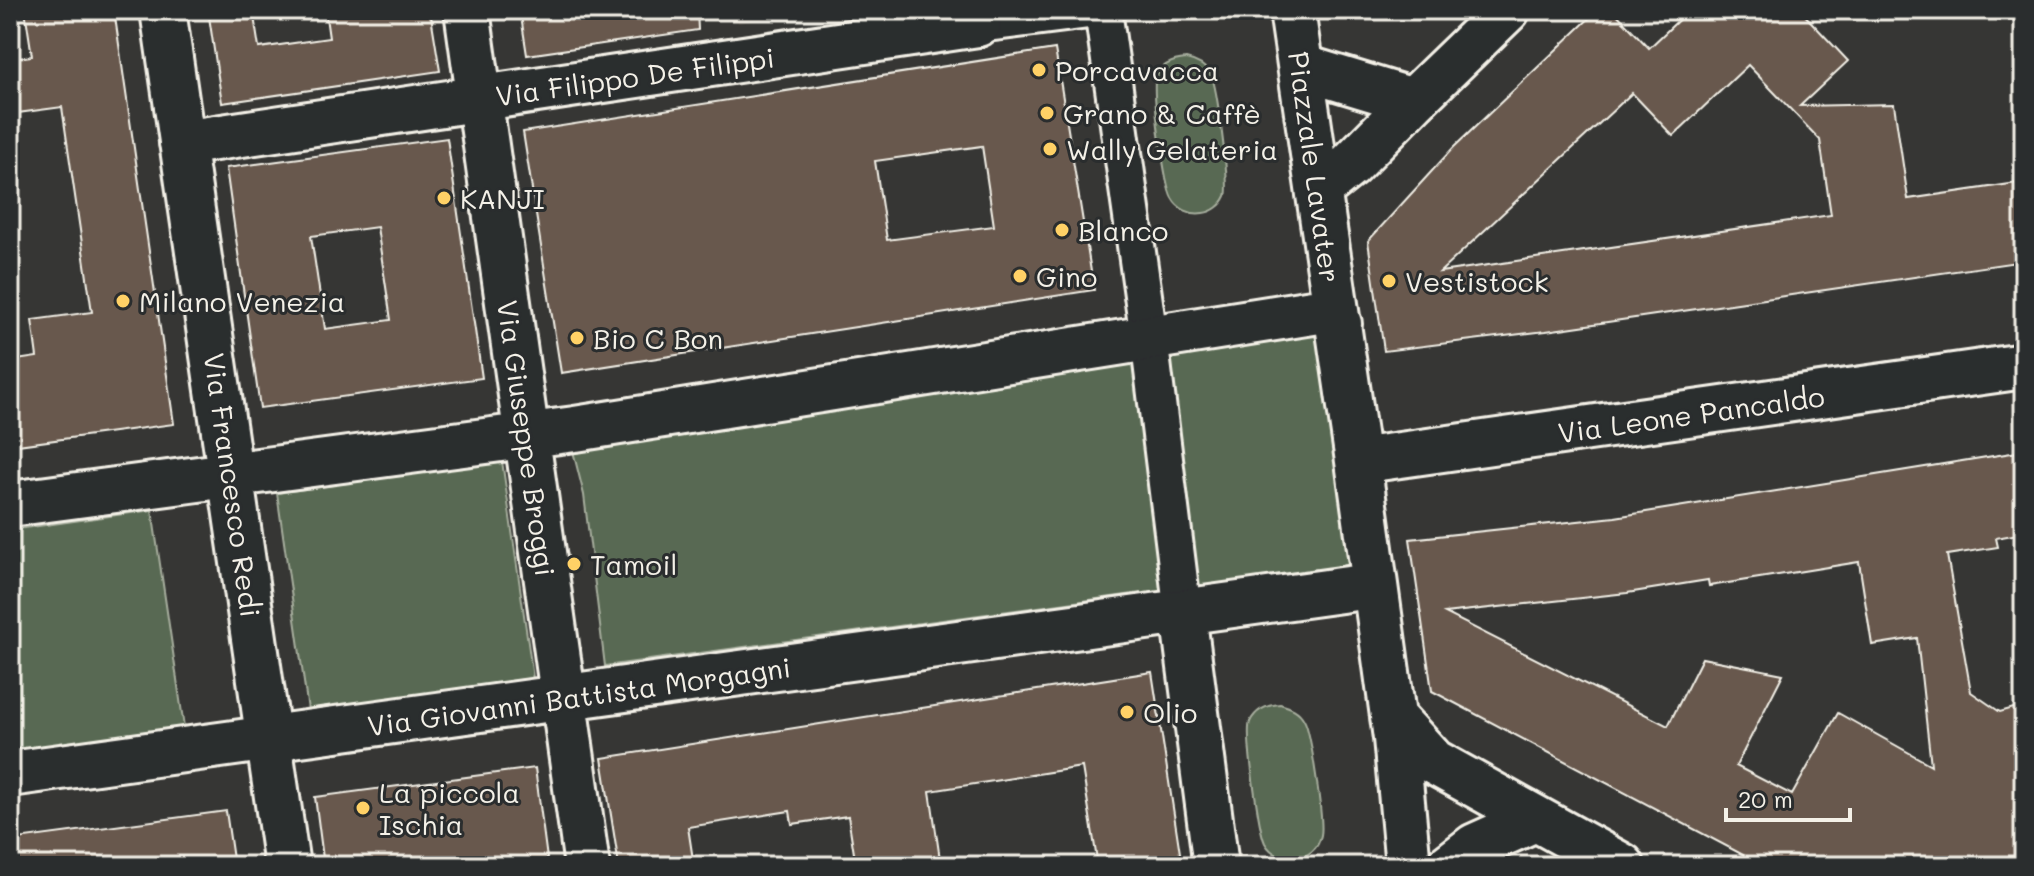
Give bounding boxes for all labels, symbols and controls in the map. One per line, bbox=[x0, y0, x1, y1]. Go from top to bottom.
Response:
street label: Via Filippo De Filippi bbox=[493, 39, 777, 113]
street label: Piazzale Lavater bbox=[1281, 49, 1349, 285]
place label: Porcavacca bbox=[1055, 52, 1219, 88]
marker: Porcavacca bbox=[1030, 61, 1048, 79]
place label: Grano & Caffè bbox=[1063, 95, 1261, 131]
marker: Grano & Caffè bbox=[1038, 104, 1056, 122]
place label: Wally Gelateria bbox=[1066, 131, 1278, 167]
marker: Wally Gelateria bbox=[1041, 140, 1059, 158]
place label: KANJI bbox=[460, 180, 545, 216]
marker: KANJI bbox=[435, 189, 453, 207]
place label: Blanco bbox=[1078, 212, 1168, 248]
marker: Blanco bbox=[1053, 221, 1071, 239]
place label: Gino bbox=[1036, 258, 1097, 294]
place label: Vestistock bbox=[1405, 263, 1549, 299]
marker: Gino bbox=[1011, 267, 1029, 285]
marker: Vestistock bbox=[1380, 272, 1398, 290]
place label: Milano Venezia bbox=[139, 283, 345, 319]
marker: Milano Venezia bbox=[114, 292, 132, 310]
street label: Via Giuseppe Broggi bbox=[490, 298, 564, 578]
place label: Bio C Bon bbox=[593, 320, 723, 356]
marker: Bio C Bon bbox=[568, 329, 586, 347]
street label: Via Francesco Redi bbox=[197, 350, 269, 620]
street label: Via Leone Pancaldo bbox=[1555, 377, 1827, 451]
place label: Tamoil bbox=[590, 546, 678, 582]
marker: Tamoil bbox=[565, 555, 583, 573]
street label: Via Giovanni Battista Morgagni bbox=[365, 648, 793, 744]
place label: Olio bbox=[1143, 694, 1197, 730]
marker: Olio bbox=[1118, 703, 1136, 721]
scale bar bbox=[1726, 772, 1850, 822]
place label: La piccola Ischia bbox=[379, 774, 520, 842]
text: 20 m bbox=[1738, 783, 1793, 814]
marker: La piccola Ischia bbox=[354, 799, 372, 817]

